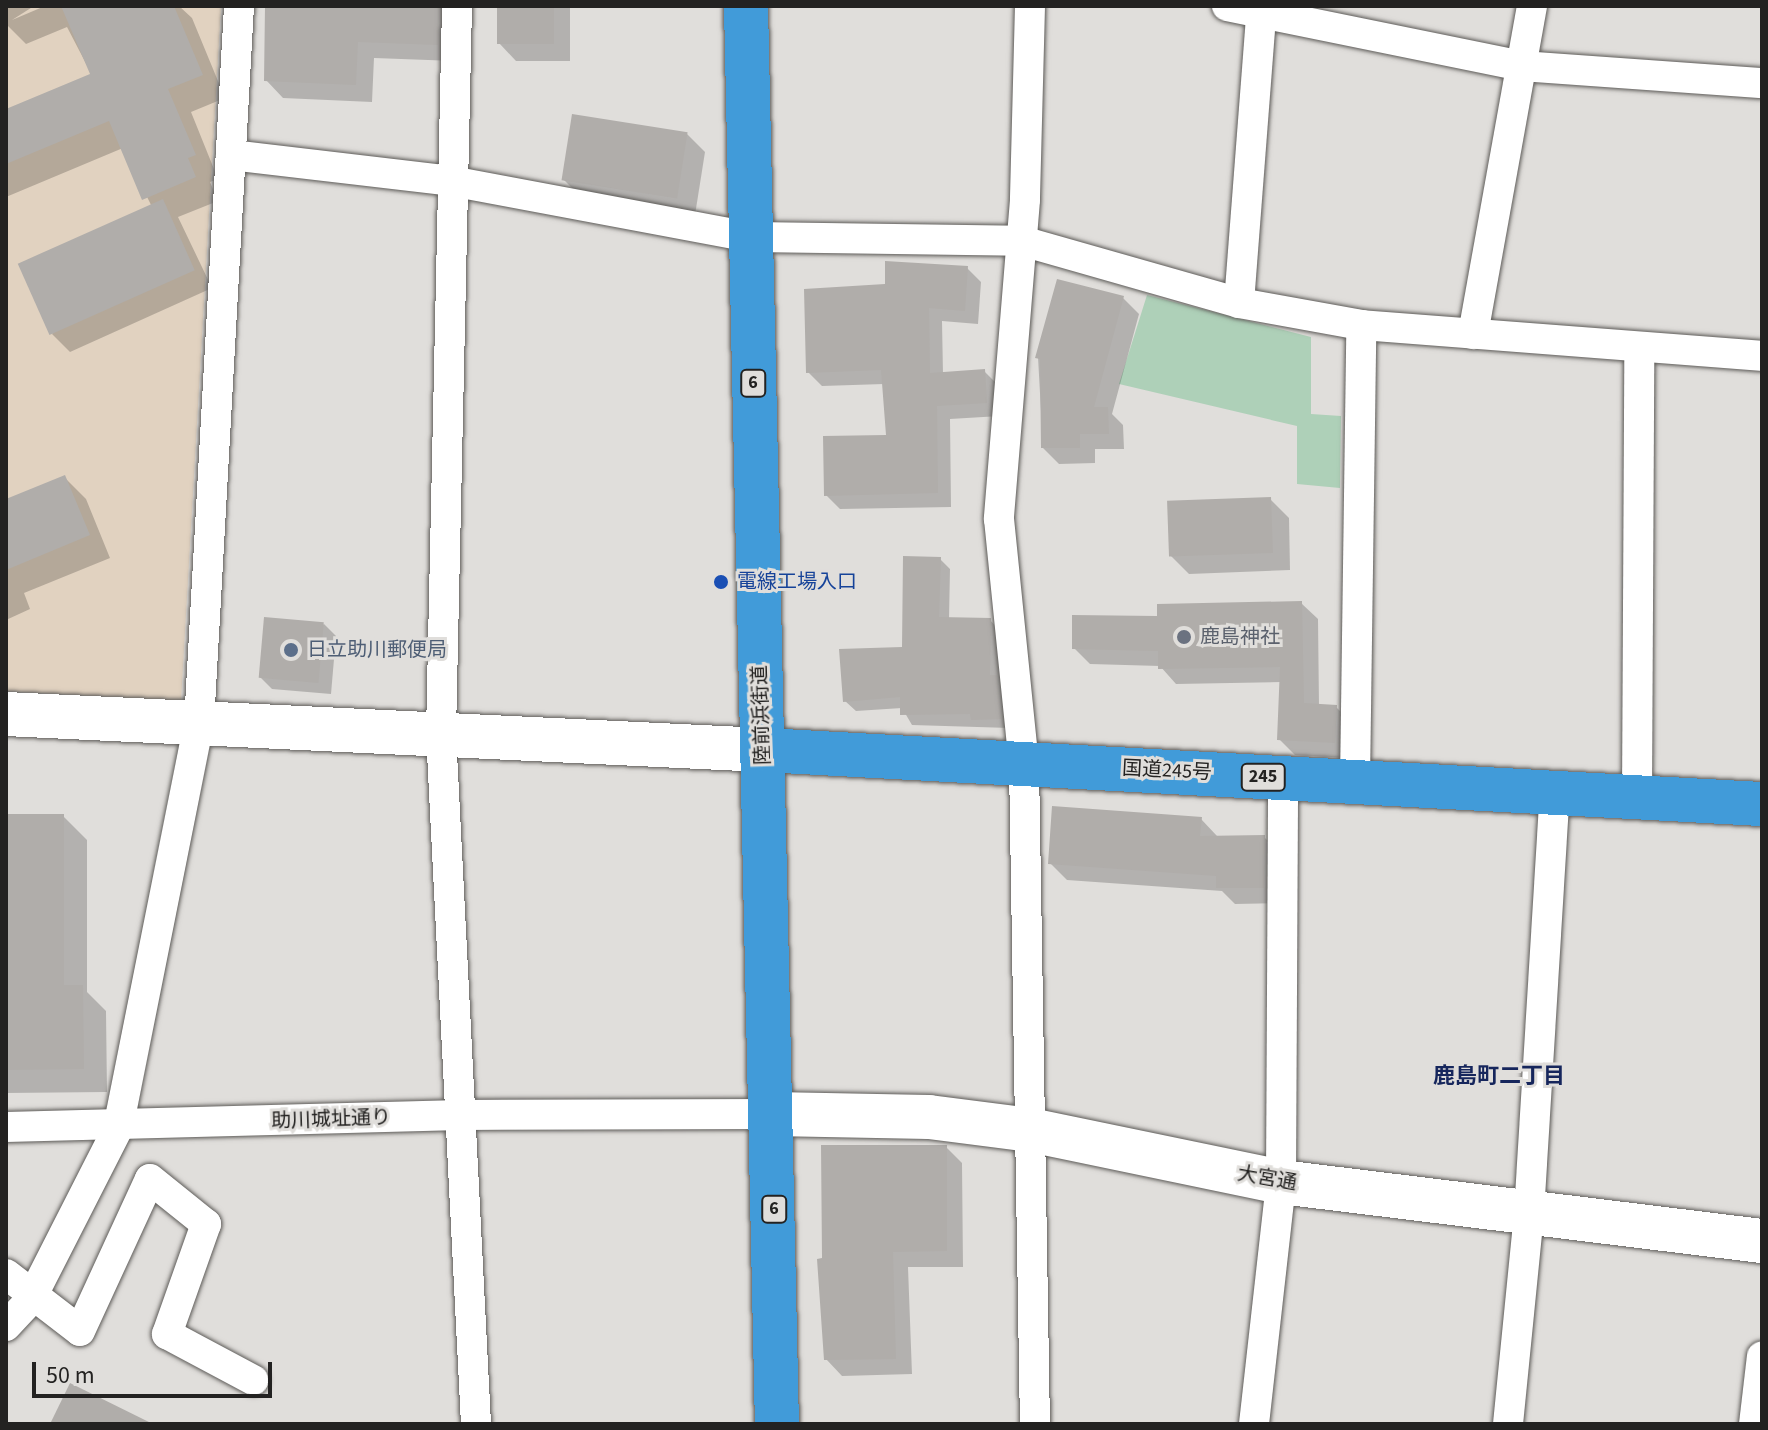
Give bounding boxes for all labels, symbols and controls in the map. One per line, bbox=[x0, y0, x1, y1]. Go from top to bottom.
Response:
road number: 6 bbox=[739, 369, 767, 397]
place label: 電線工場入口 bbox=[737, 570, 857, 594]
marker: 電線工場入口 bbox=[712, 573, 730, 591]
place label: 鹿島神社 bbox=[1200, 625, 1280, 649]
marker: 鹿島神社 bbox=[1175, 628, 1193, 646]
place label: 日立助川郵便局 bbox=[307, 638, 447, 662]
marker: 日立助川郵便局 bbox=[282, 641, 300, 659]
street label: 陸前浜街道 bbox=[748, 665, 776, 765]
street label: 国道245号 bbox=[1122, 757, 1212, 785]
road number: 245 bbox=[1239, 763, 1287, 791]
district label: 鹿島町二丁目 bbox=[1433, 1064, 1565, 1090]
street label: 助川城址通り bbox=[271, 1106, 391, 1134]
street label: 大宮通 bbox=[1235, 1162, 1299, 1196]
road number: 6 bbox=[760, 1195, 788, 1223]
scale bar bbox=[36, 1346, 276, 1396]
text: 50 m bbox=[46, 1358, 95, 1393]

